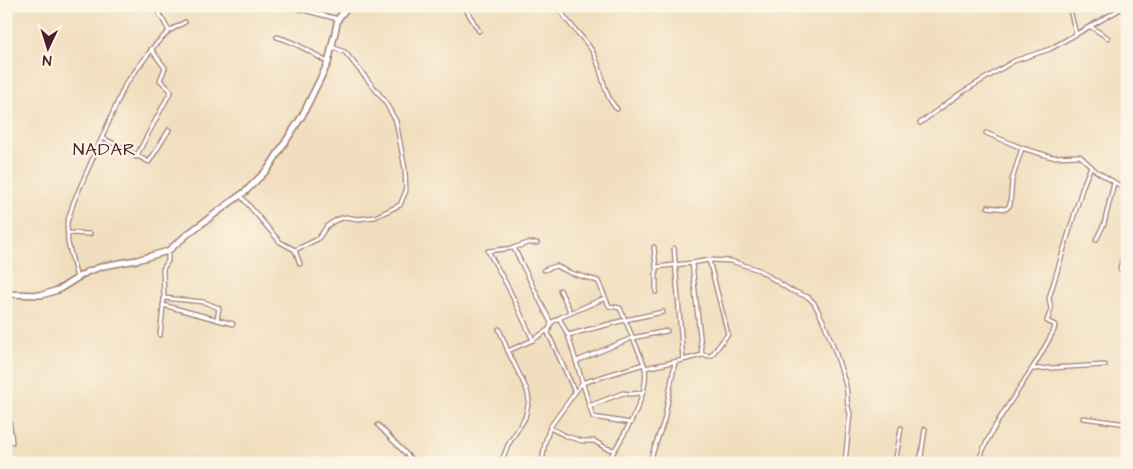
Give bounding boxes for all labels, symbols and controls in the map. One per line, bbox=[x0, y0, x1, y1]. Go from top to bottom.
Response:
north arrow bbox=[22, 22, 72, 72]
text: N bbox=[42, 50, 52, 70]
district label: NADAR bbox=[73, 137, 137, 162]

